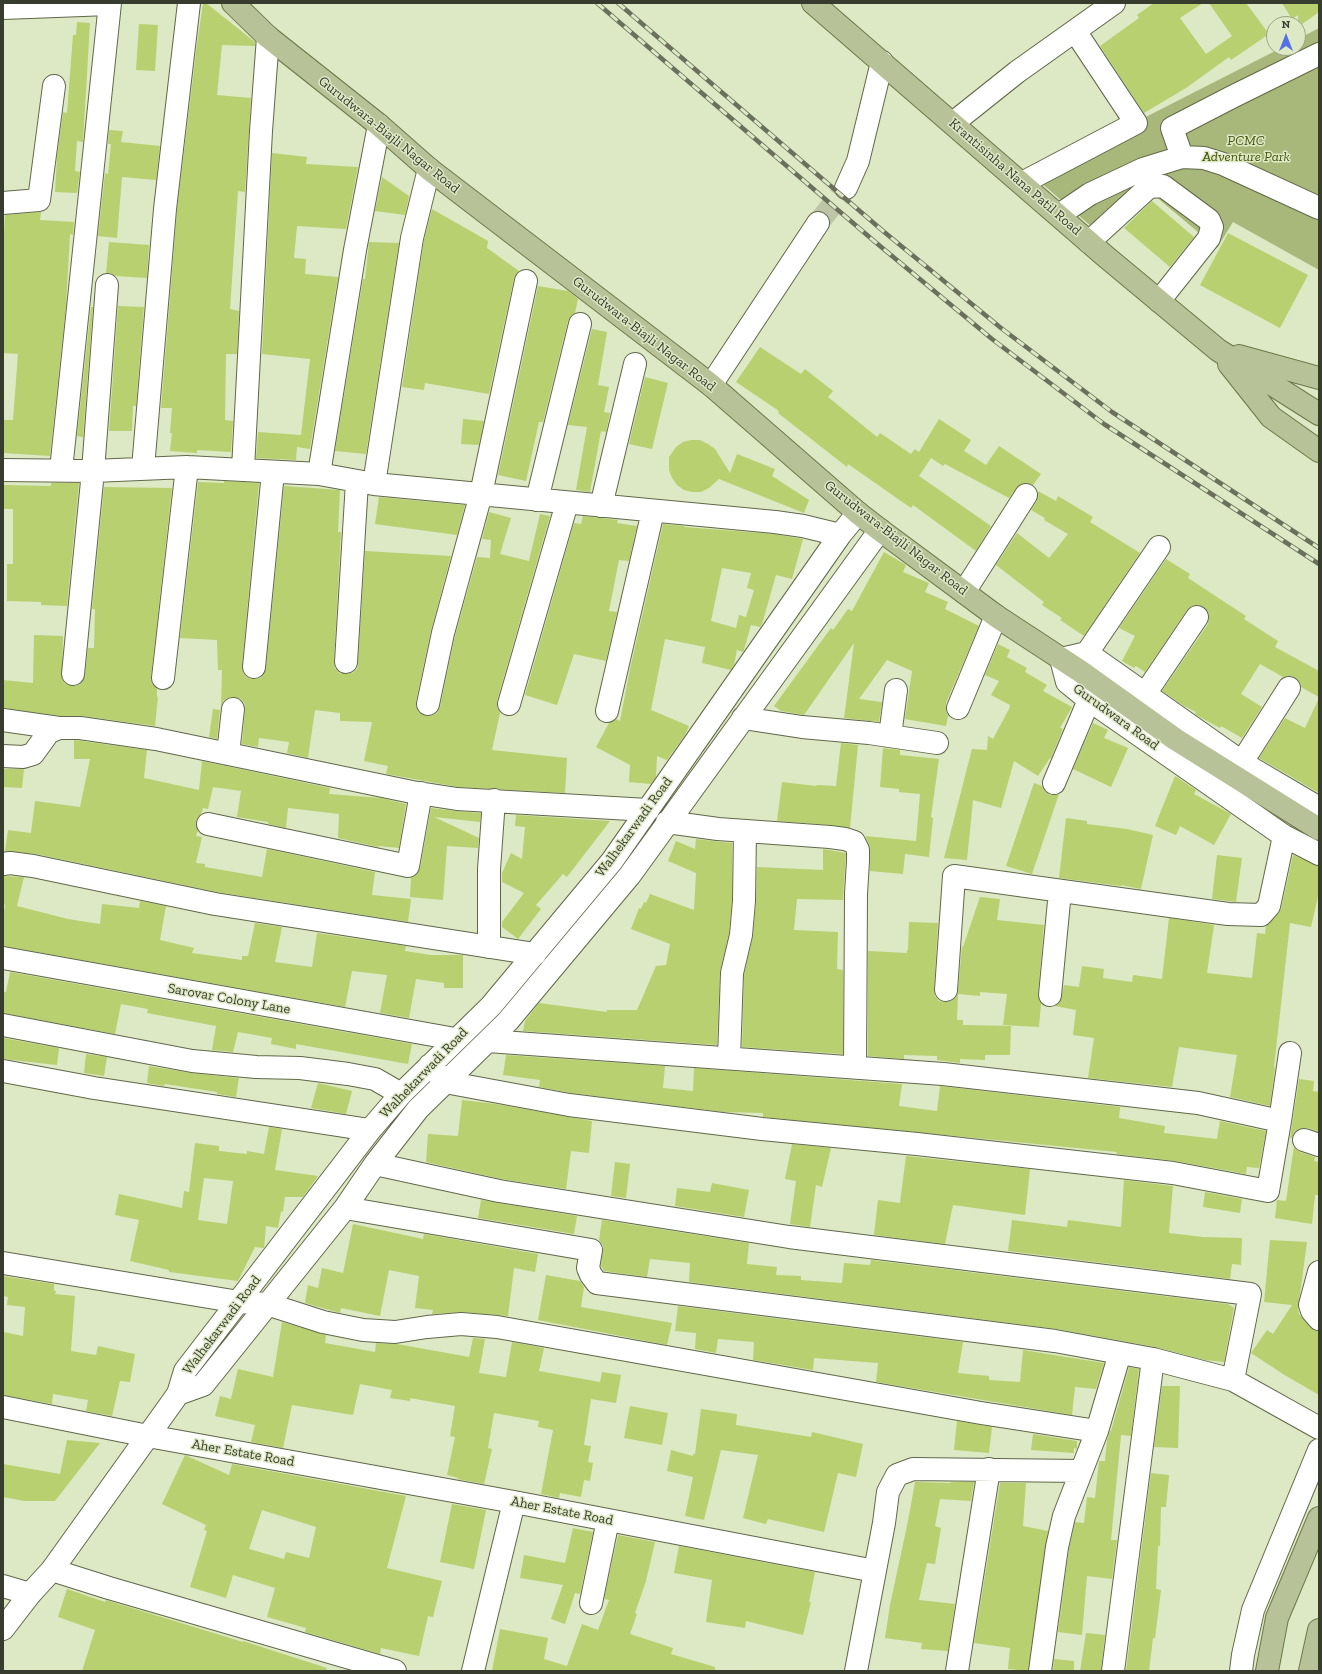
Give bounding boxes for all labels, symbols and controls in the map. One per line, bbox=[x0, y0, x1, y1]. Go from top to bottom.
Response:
north arrow bbox=[1266, 16, 1306, 56]
text: N bbox=[1282, 18, 1290, 31]
street label: Gurudwara-Biajli Nagar Road bbox=[315, 73, 463, 197]
street label: Krantisinha Nana Patil Road bbox=[945, 115, 1085, 239]
park label: PCMC Adventure Park bbox=[1202, 133, 1290, 166]
street label: Gurudwara-Biajli Nagar Road bbox=[569, 273, 719, 395]
street label: Gurudwara-Biajli Nagar Road bbox=[821, 477, 971, 599]
street label: Gurudwara Road bbox=[1070, 680, 1162, 754]
street label: Walhekarwadi Road bbox=[592, 774, 676, 880]
street label: Sarovar Colony Lane bbox=[166, 980, 292, 1018]
street label: Walhekarwadi Road bbox=[376, 1024, 472, 1122]
street label: Walhekarwadi Road bbox=[179, 1272, 265, 1378]
street label: Aher Estate Road bbox=[190, 1436, 296, 1470]
street label: Aher Estate Road bbox=[509, 1493, 615, 1529]

